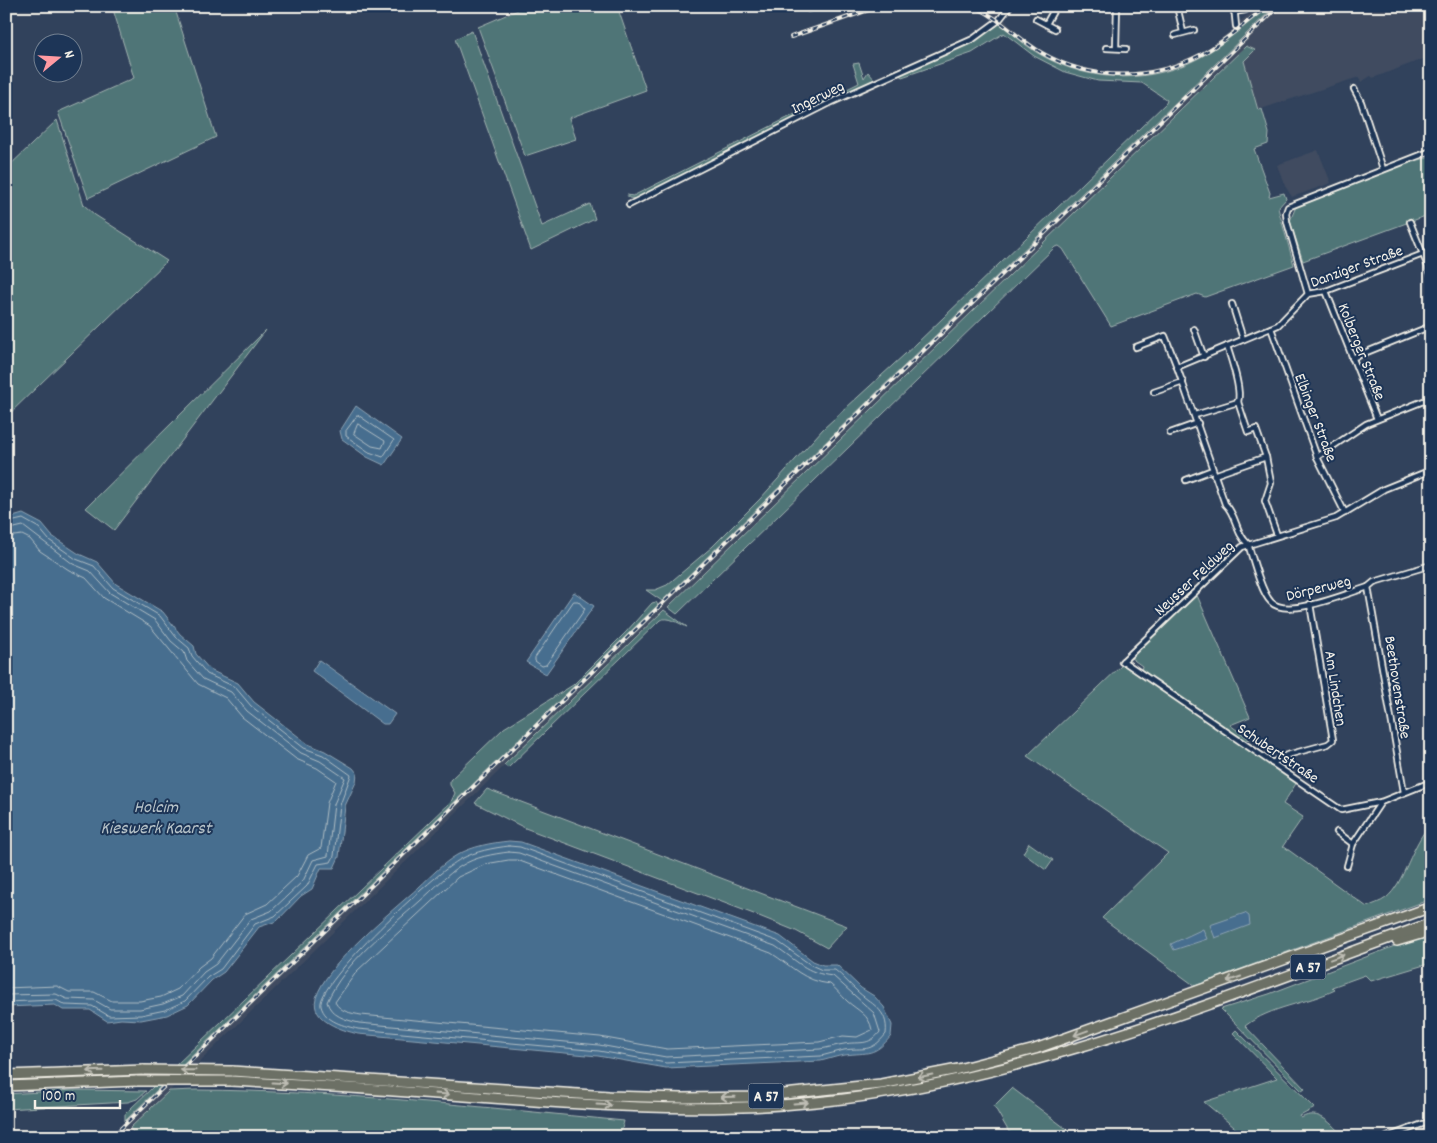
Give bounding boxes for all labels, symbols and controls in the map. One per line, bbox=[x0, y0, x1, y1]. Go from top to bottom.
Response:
north arrow bbox=[32, 32, 82, 82]
text: N bbox=[58, 48, 79, 61]
street label: Ingerweg bbox=[788, 75, 849, 121]
street label: Danziger Straße bbox=[1307, 240, 1406, 295]
street label: Kolberger Straße bbox=[1331, 300, 1391, 404]
street label: Elbinger Straße bbox=[1287, 370, 1342, 465]
street label: Neusser Feldweg bbox=[1150, 536, 1240, 622]
street label: Dörperweg bbox=[1284, 570, 1353, 609]
street label: Beethovenstraße bbox=[1377, 634, 1416, 740]
street label: Am Lindchen bbox=[1317, 649, 1352, 728]
street label: Schubertstraße bbox=[1232, 718, 1323, 790]
water label: Holcim Kieswerk Kaarst bbox=[101, 796, 214, 842]
one-way arrow bbox=[1329, 951, 1345, 961]
road number: A 57 bbox=[1290, 954, 1326, 980]
one-way arrow bbox=[1226, 974, 1242, 984]
one-way arrow bbox=[1074, 1029, 1089, 1038]
one-way arrow bbox=[180, 1065, 196, 1075]
one-way arrow bbox=[88, 1066, 104, 1076]
one-way arrow bbox=[917, 1072, 933, 1082]
scale bar bbox=[35, 1078, 120, 1110]
one-way arrow bbox=[272, 1079, 288, 1088]
road number: A 57 bbox=[748, 1084, 784, 1108]
text: 100 m bbox=[42, 1086, 75, 1108]
one-way arrow bbox=[434, 1089, 450, 1098]
one-way arrow bbox=[721, 1093, 737, 1102]
one-way arrow bbox=[793, 1099, 809, 1108]
one-way arrow bbox=[596, 1101, 612, 1110]

